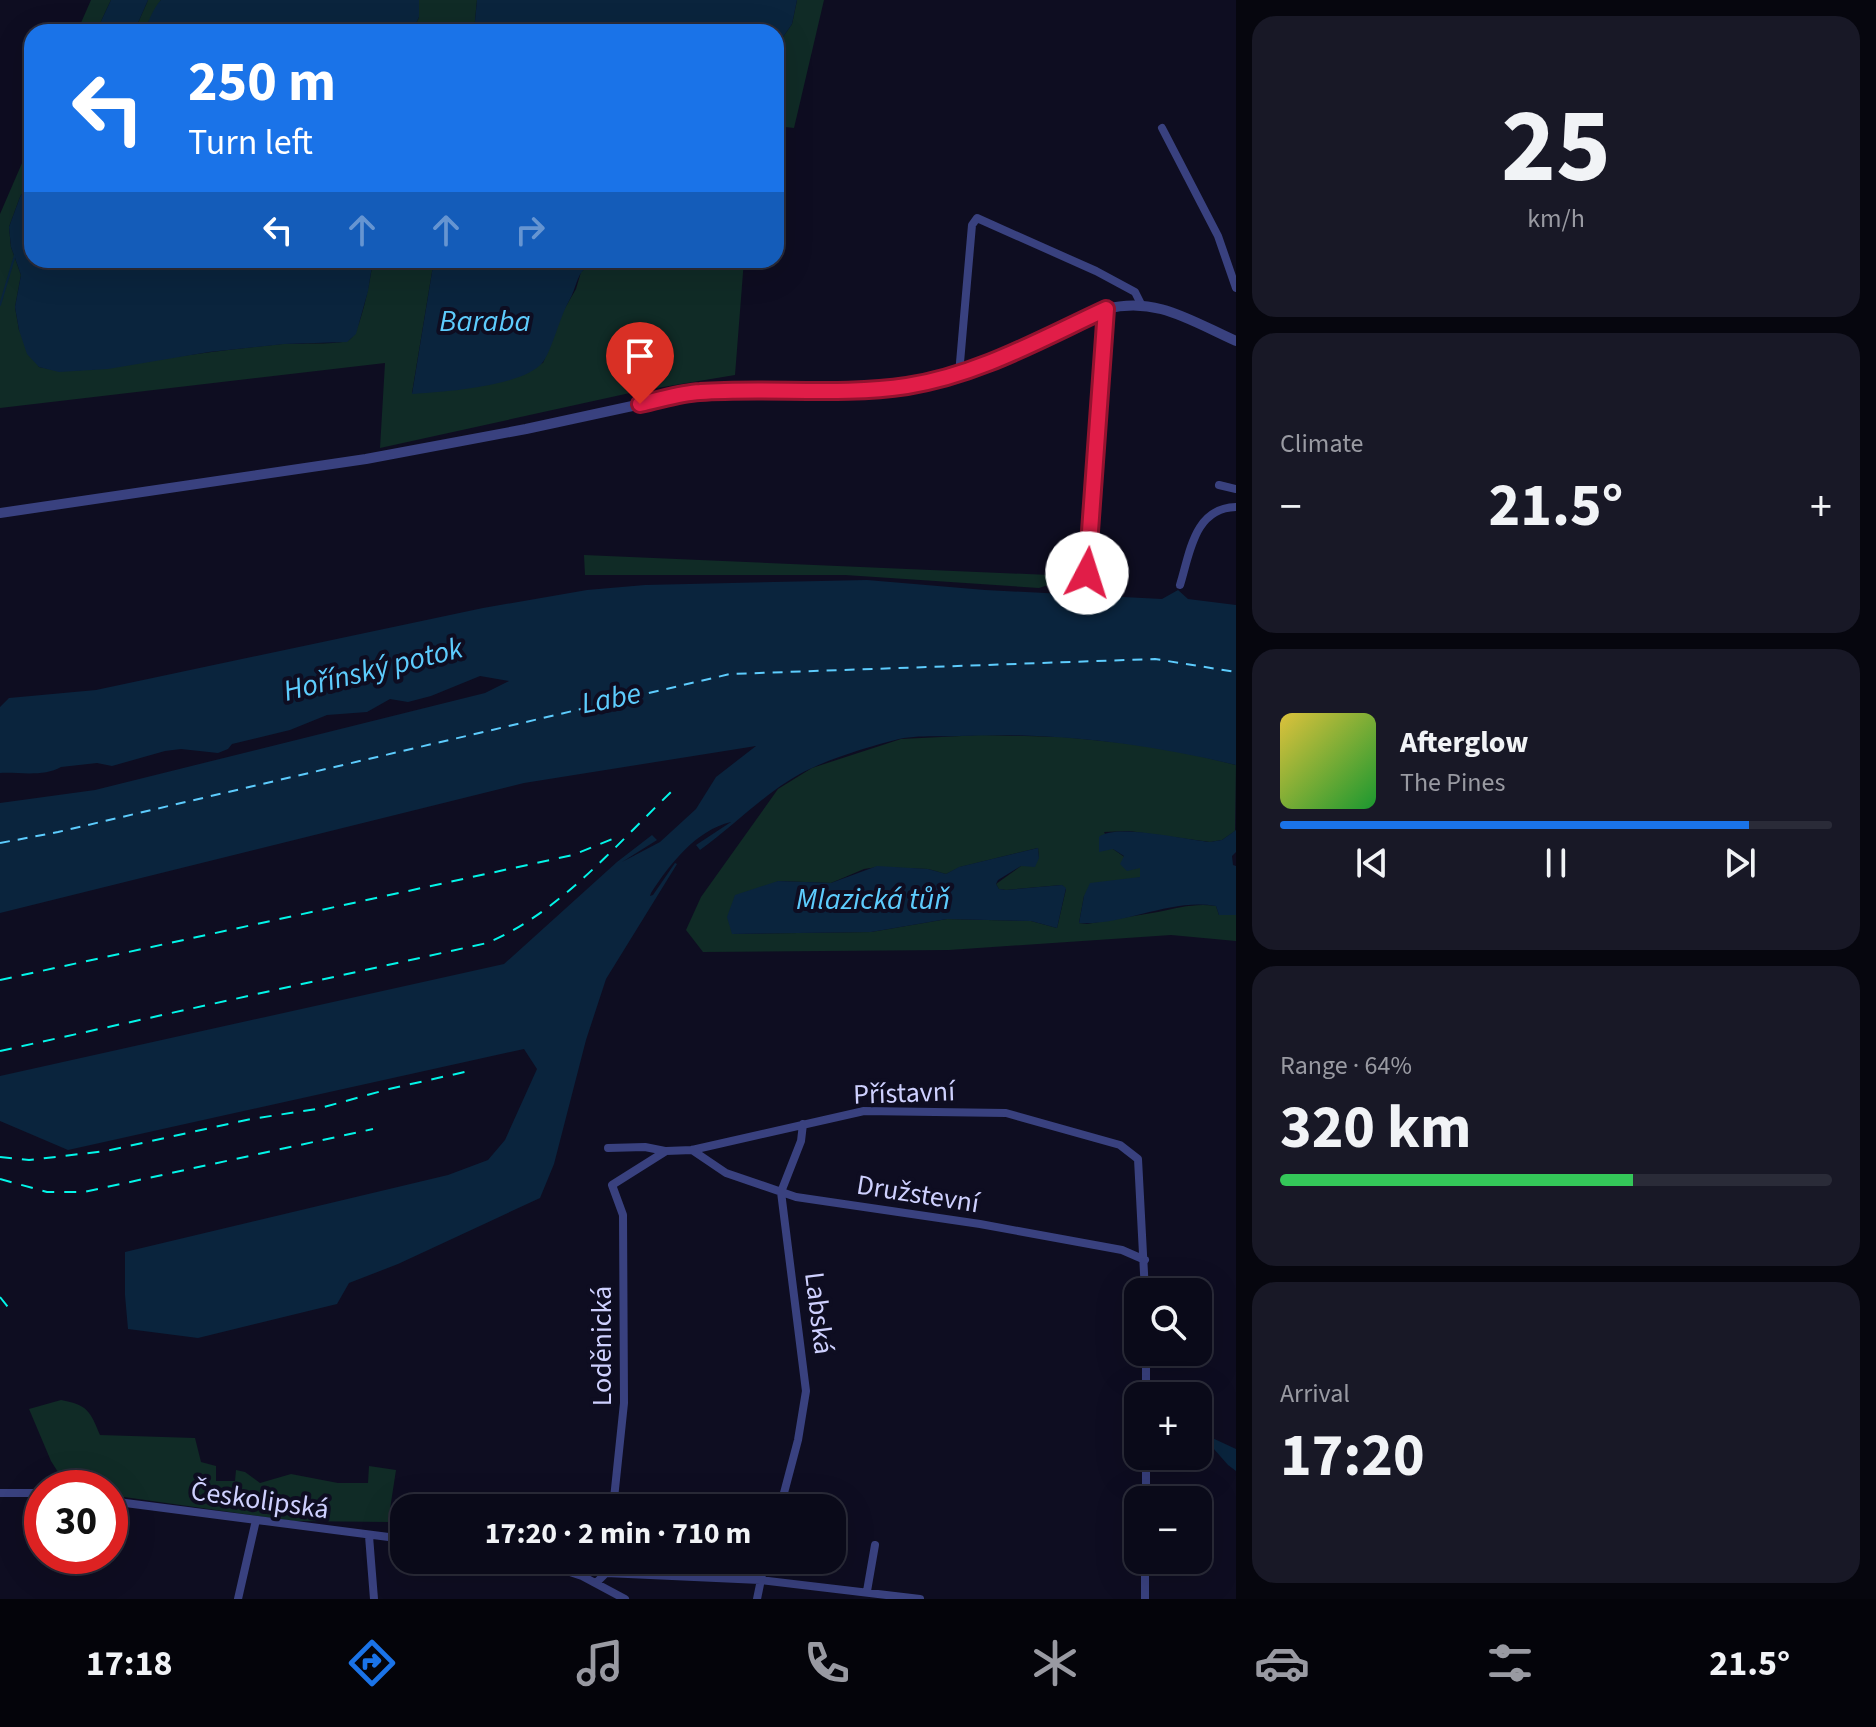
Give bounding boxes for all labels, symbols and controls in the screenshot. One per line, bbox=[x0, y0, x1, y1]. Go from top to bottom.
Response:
text: 250 m bbox=[188, 43, 336, 122]
icon: left bbox=[56, 56, 160, 160]
text: 25 bbox=[1501, 74, 1611, 222]
text: Turn left bbox=[188, 117, 313, 168]
text: km/h bbox=[1527, 200, 1585, 237]
icon: left bbox=[256, 208, 300, 252]
icon: ahead bbox=[340, 208, 384, 252]
icon: ahead bbox=[424, 208, 468, 252]
icon: right bbox=[508, 208, 552, 252]
water label: Baraba bbox=[439, 300, 531, 343]
pin bbox=[606, 322, 674, 404]
icon: arrive bbox=[618, 334, 662, 378]
text: Climate bbox=[1280, 425, 1364, 462]
text: 21.5° bbox=[1489, 464, 1623, 549]
text: − bbox=[1280, 476, 1302, 539]
text: + bbox=[1810, 476, 1832, 539]
position arrow bbox=[1045, 531, 1129, 615]
water label: Hořínský potok bbox=[279, 626, 468, 713]
water label: Labe bbox=[578, 672, 645, 725]
text: Afterglow bbox=[1400, 721, 1528, 764]
text: The Pines bbox=[1400, 764, 1505, 801]
icon: previous bbox=[1350, 841, 1394, 885]
icon: pause bbox=[1534, 841, 1578, 885]
icon: next bbox=[1718, 841, 1762, 885]
water label: Mlazická tůň bbox=[796, 878, 951, 921]
text: Range · 64% bbox=[1280, 1047, 1412, 1084]
street label: Přístavní bbox=[852, 1071, 957, 1115]
text: 320 km bbox=[1280, 1086, 1471, 1171]
street label: Družstevní bbox=[854, 1165, 983, 1224]
street label: Labská bbox=[794, 1270, 844, 1357]
map controls bbox=[1124, 1278, 1212, 1574]
button: search bbox=[1124, 1278, 1212, 1366]
street label: Loděnická bbox=[582, 1286, 622, 1406]
text: Arrival bbox=[1280, 1375, 1350, 1412]
button: + bbox=[1124, 1382, 1212, 1470]
text: 17:20 bbox=[1280, 1414, 1425, 1499]
speed limit sign: 30 bbox=[24, 1470, 128, 1574]
street label: Českolipská bbox=[188, 1471, 332, 1529]
button: − bbox=[1124, 1486, 1212, 1574]
text: 17:20 · 2 min · 710 m bbox=[485, 1512, 751, 1555]
icon: directions bbox=[344, 1635, 400, 1691]
icon: music bbox=[572, 1635, 628, 1691]
icon: phone bbox=[799, 1635, 855, 1691]
icon: climate bbox=[1027, 1635, 1083, 1691]
icon: car bbox=[1254, 1635, 1310, 1691]
icon: filters bbox=[1482, 1635, 1538, 1691]
text: 17:18 bbox=[86, 1638, 173, 1689]
text: 21.5° bbox=[1709, 1638, 1790, 1689]

